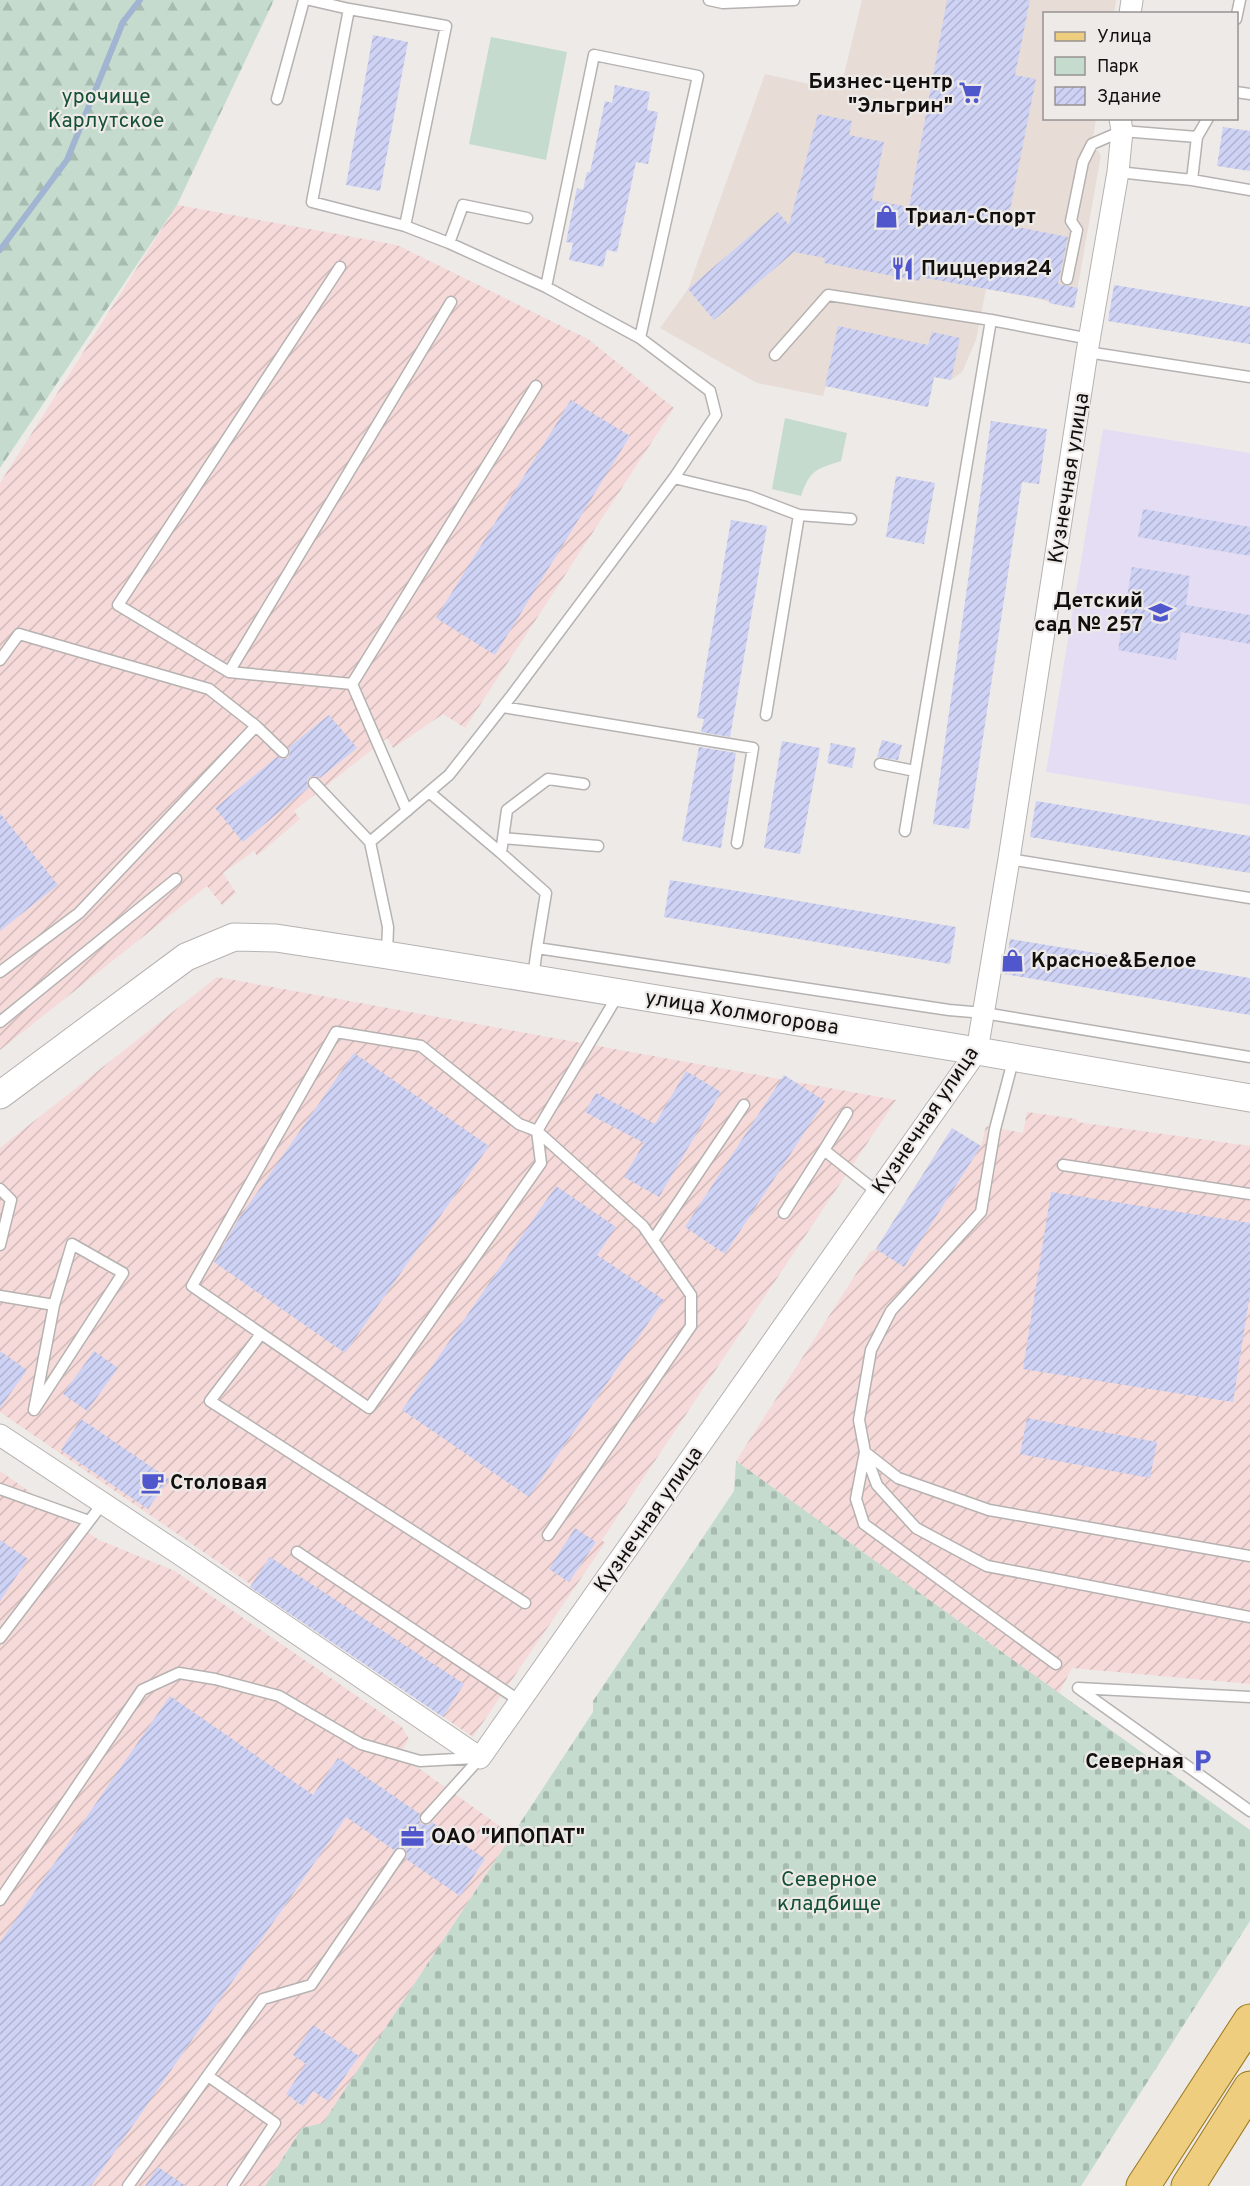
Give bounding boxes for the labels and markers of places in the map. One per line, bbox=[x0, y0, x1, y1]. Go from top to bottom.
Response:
place label: Бизнес-центр "Эльгрин" bbox=[808, 69, 953, 120]
supermarket icon: Бизнес-центр "Эльгрин" bbox=[958, 80, 984, 106]
shop icon: Триал-Спорт bbox=[874, 203, 900, 229]
place label: Триал-Спорт bbox=[905, 204, 1036, 231]
restaurant icon: Пиццерия24 bbox=[890, 255, 916, 281]
place label: Пиццерия24 bbox=[921, 256, 1052, 283]
place label: Детский сад № 257 bbox=[1034, 588, 1143, 639]
school or university icon: Детский сад № 257 bbox=[1148, 599, 1174, 625]
shop icon: Красное&Белое bbox=[1000, 947, 1026, 973]
place label: Красное&Белое bbox=[1031, 948, 1197, 975]
cafe icon: Столовая bbox=[139, 1469, 165, 1495]
place label: Столовая bbox=[170, 1470, 267, 1497]
parking icon: Северная bbox=[1189, 1748, 1215, 1774]
place label: Северная bbox=[1085, 1749, 1184, 1776]
office icon: ОАО "ИПОПАТ" bbox=[400, 1823, 426, 1849]
place label: ОАО "ИПОПАТ" bbox=[431, 1824, 585, 1851]

